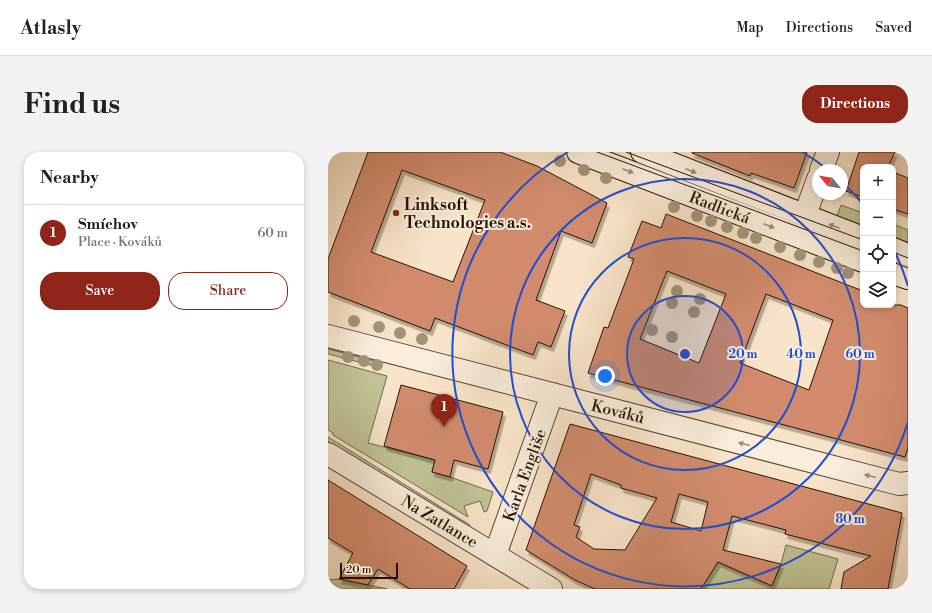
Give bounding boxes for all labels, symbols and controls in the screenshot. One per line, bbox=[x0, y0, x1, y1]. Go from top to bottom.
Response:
text: Atlasly bbox=[20, 16, 81, 40]
text: Map bbox=[736, 19, 764, 37]
text: Directions bbox=[786, 19, 853, 37]
text: Saved bbox=[875, 19, 912, 37]
button: Directions bbox=[802, 85, 908, 123]
text: Find us bbox=[24, 87, 120, 122]
north arrow bbox=[812, 164, 848, 200]
map controls bbox=[860, 164, 896, 308]
button: + bbox=[860, 164, 896, 200]
text: Nearby bbox=[40, 167, 99, 189]
one-way arrow bbox=[622, 169, 634, 175]
one-way arrow bbox=[686, 169, 698, 175]
street label: Radlická bbox=[686, 187, 754, 229]
place label: Linksoft Technologies a.s. bbox=[404, 195, 531, 233]
button: − bbox=[860, 200, 896, 236]
marker: Linksoft Technologies a.s. bbox=[391, 208, 401, 218]
text: Smíchov bbox=[78, 215, 138, 234]
one-way arrow bbox=[763, 223, 775, 229]
one-way arrow bbox=[827, 223, 839, 229]
text: 1 bbox=[50, 225, 56, 241]
text: 60 m bbox=[257, 225, 288, 241]
text: Place · Kováků bbox=[78, 234, 162, 250]
button: locate bbox=[860, 236, 896, 272]
button: Save bbox=[40, 272, 160, 310]
button: Share bbox=[168, 272, 288, 310]
button: layers bbox=[860, 272, 896, 308]
centre of rings bbox=[678, 347, 692, 361]
text: 20 m bbox=[728, 347, 758, 362]
text: 40 m bbox=[786, 347, 816, 362]
text: 60 m bbox=[845, 347, 875, 362]
your location bbox=[595, 366, 615, 386]
pin: 1 bbox=[431, 394, 457, 427]
street label: Kováků bbox=[589, 396, 646, 428]
street label: Karla Engliše bbox=[499, 426, 551, 524]
one-way arrow bbox=[738, 441, 750, 447]
one-way arrow bbox=[864, 473, 876, 479]
street label: Na Zatlance bbox=[398, 491, 481, 553]
text: 80 m bbox=[835, 512, 865, 527]
scale bar bbox=[340, 561, 398, 580]
text: 20 m bbox=[346, 563, 371, 577]

